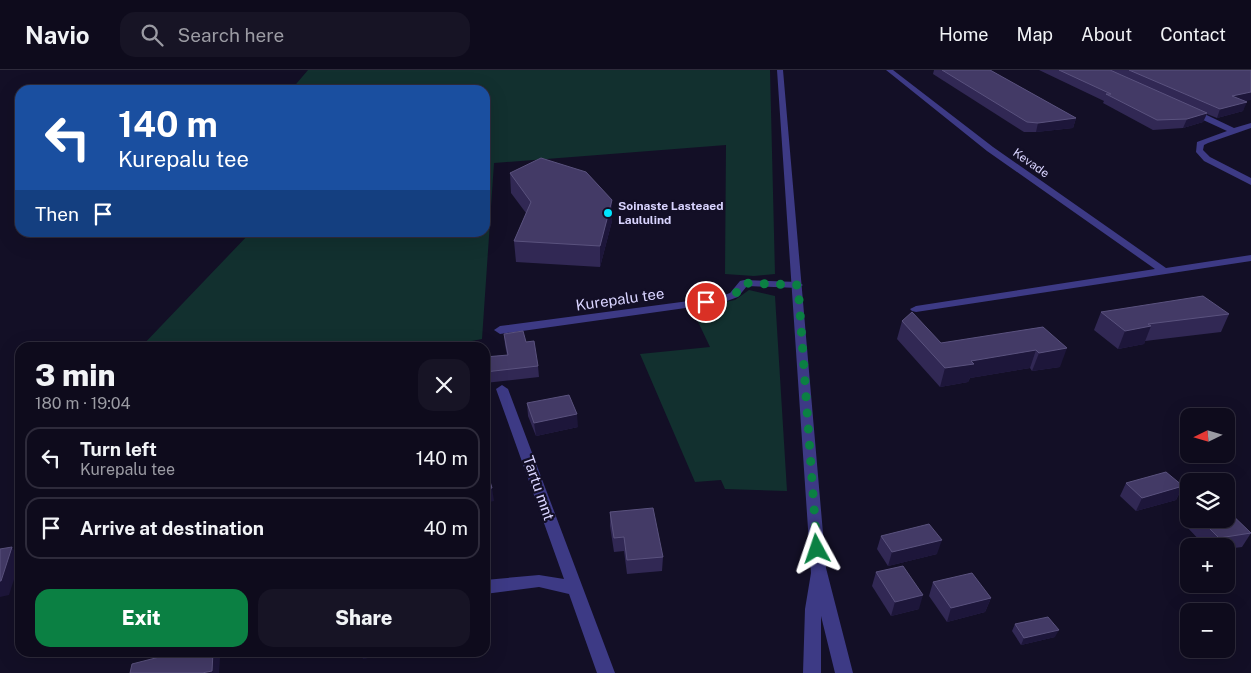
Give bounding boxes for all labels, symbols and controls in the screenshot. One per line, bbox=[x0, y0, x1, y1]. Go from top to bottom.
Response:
search box bbox=[120, 12, 470, 57]
text: Navio bbox=[25, 21, 90, 49]
icon: search bbox=[138, 21, 166, 49]
text: Search here bbox=[178, 24, 284, 46]
text: Home bbox=[939, 24, 989, 45]
text: Map bbox=[1017, 24, 1053, 45]
text: About bbox=[1081, 24, 1132, 45]
text: Contact bbox=[1160, 24, 1226, 45]
text: 140 m bbox=[118, 104, 218, 145]
icon: left bbox=[35, 105, 100, 170]
street label: Kevade bbox=[1010, 145, 1052, 181]
text: Kurepalu tee bbox=[118, 146, 249, 172]
place label: Soinaste Lasteaed Laululind bbox=[618, 199, 723, 227]
icon: arrive bbox=[89, 200, 117, 228]
text: Then bbox=[35, 203, 79, 225]
marker: Soinaste Lasteaed Laululind bbox=[602, 207, 614, 219]
pin bbox=[685, 281, 727, 323]
street label: Kurepalu tee bbox=[575, 284, 665, 314]
icon: arrive bbox=[692, 288, 720, 316]
text: 3 min bbox=[35, 357, 116, 393]
button: close bbox=[418, 359, 470, 411]
text: 180 m · 19:04 bbox=[35, 394, 131, 413]
north arrow bbox=[1180, 408, 1235, 462]
map controls bbox=[1180, 408, 1235, 658]
text: Turn left bbox=[80, 438, 157, 460]
icon: left bbox=[37, 444, 65, 472]
text: 140 m bbox=[416, 447, 468, 469]
street label: Tartu mnt bbox=[520, 453, 558, 523]
text: Kurepalu tee bbox=[80, 460, 175, 479]
button: layers bbox=[1180, 473, 1235, 528]
icon: arrive bbox=[37, 514, 65, 542]
text: Arrive at destination bbox=[80, 517, 264, 539]
text: 40 m bbox=[423, 517, 468, 539]
position arrow bbox=[790, 522, 842, 574]
button: + bbox=[1180, 538, 1235, 593]
button: Exit bbox=[35, 589, 248, 647]
button: Share bbox=[258, 589, 470, 647]
button: − bbox=[1180, 603, 1235, 658]

